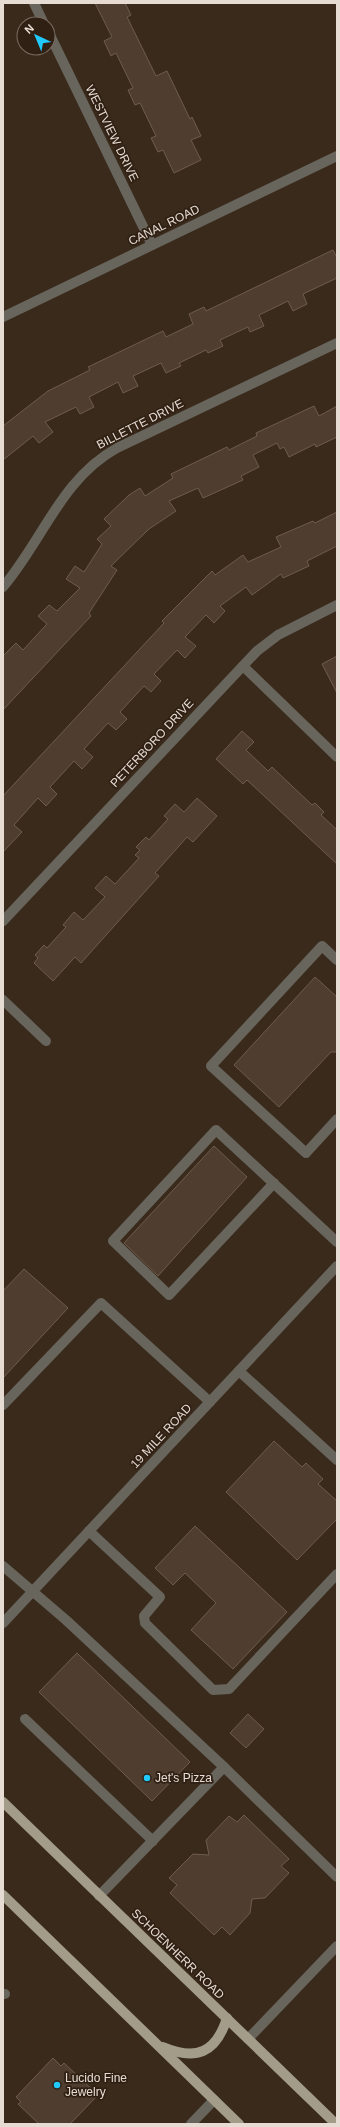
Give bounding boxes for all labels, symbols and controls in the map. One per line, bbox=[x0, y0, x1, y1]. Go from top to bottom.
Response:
north arrow bbox=[16, 16, 56, 56]
text: N bbox=[22, 22, 36, 36]
street label: WESTVIEW DRIVE bbox=[83, 83, 141, 183]
street label: CANAL ROAD bbox=[126, 202, 202, 248]
street label: BILLETTE DRIVE bbox=[94, 396, 186, 452]
street label: PETERBORO DRIVE bbox=[108, 696, 196, 790]
street label: 19 MILE ROAD bbox=[128, 1401, 195, 1471]
place label: Jet's Pizza bbox=[155, 1771, 212, 1785]
marker: Jet's Pizza bbox=[142, 1773, 152, 1783]
street label: SCHOENHERR ROAD bbox=[129, 1906, 227, 2002]
place label: Lucido Fine Jewelry bbox=[65, 2071, 127, 2099]
marker: Lucido Fine Jewelry bbox=[52, 2080, 62, 2090]

